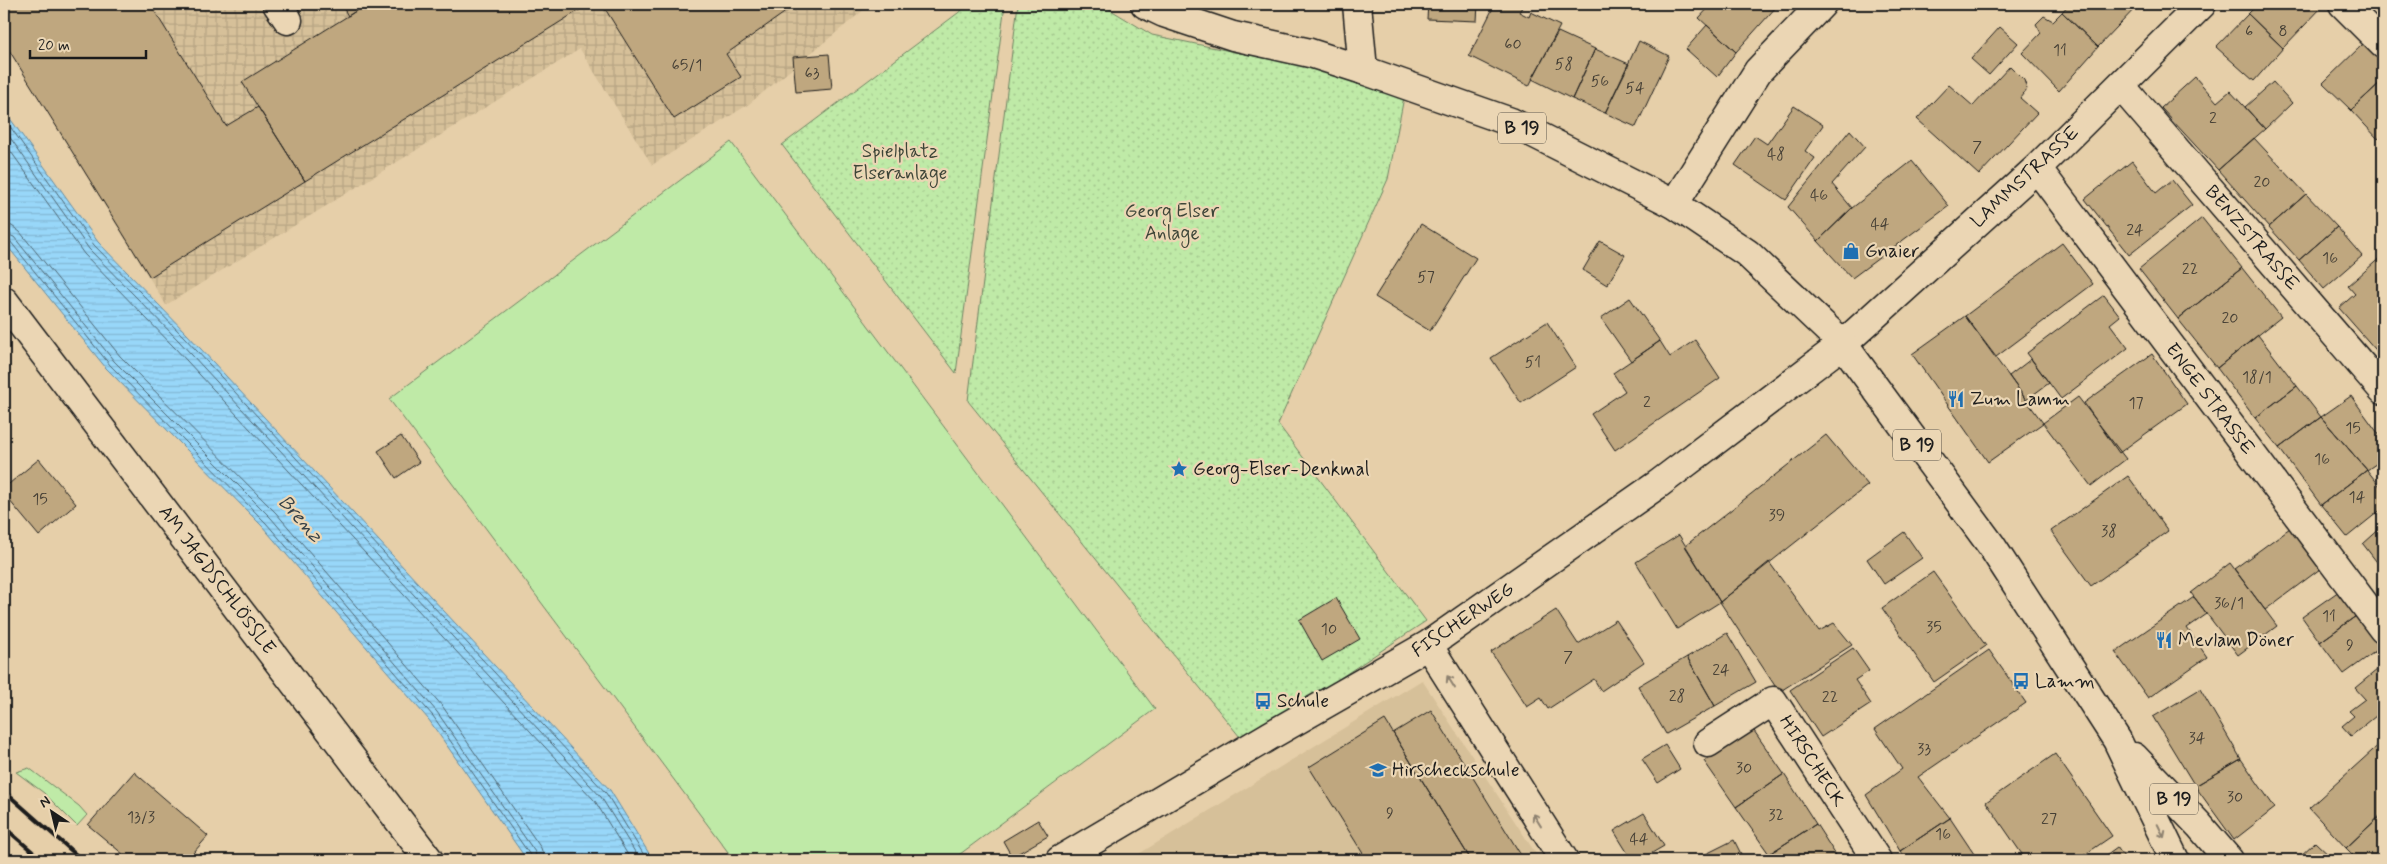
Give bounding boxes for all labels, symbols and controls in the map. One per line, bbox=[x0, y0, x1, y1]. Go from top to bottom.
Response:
house number: 6 bbox=[2245, 21, 2253, 42]
house number: 8 bbox=[2278, 21, 2288, 42]
scale bar bbox=[30, 28, 146, 60]
house number: 60 bbox=[1504, 34, 1522, 55]
text: 20 m bbox=[38, 36, 70, 56]
house number: 11 bbox=[2053, 40, 2067, 61]
house number: 58 bbox=[1555, 54, 1573, 75]
house number: 65/1 bbox=[672, 55, 702, 76]
house number: 63 bbox=[805, 63, 820, 84]
house number: 56 bbox=[1591, 71, 1609, 92]
house number: 54 bbox=[1625, 78, 1645, 99]
house number: 2 bbox=[2209, 108, 2217, 129]
road number: B 19 bbox=[1498, 112, 1546, 144]
street label: LAMMSTRASSE bbox=[1965, 120, 2085, 234]
house number: 7 bbox=[1972, 137, 1982, 158]
park label: Spielplatz Elseranlage bbox=[853, 139, 947, 188]
house number: 48 bbox=[1767, 144, 1785, 165]
house number: 20 bbox=[2254, 172, 2271, 193]
street label: BENZSTRASSE bbox=[2199, 180, 2305, 296]
house number: 46 bbox=[1810, 185, 1828, 206]
park label: Georg Elser Anlage bbox=[1125, 199, 1219, 248]
house number: 44 bbox=[1870, 214, 1890, 235]
house number: 24 bbox=[2126, 220, 2144, 241]
place label: Gnaier bbox=[1865, 239, 1919, 264]
shop icon: Gnaier bbox=[1841, 241, 1861, 261]
house number: 16 bbox=[2322, 248, 2338, 269]
house number: 22 bbox=[2182, 259, 2198, 280]
house number: 57 bbox=[1417, 267, 1435, 288]
house number: 20 bbox=[2222, 308, 2239, 329]
street label: ENGE STRASSE bbox=[2160, 338, 2260, 460]
house number: 51 bbox=[1525, 352, 1541, 373]
house number: 18/1 bbox=[2242, 367, 2272, 388]
place label: Zum Lamm bbox=[1970, 387, 2070, 412]
restaurant icon: Zum Lamm bbox=[1946, 389, 1966, 409]
house number: 2 bbox=[1643, 392, 1651, 413]
house number: 17 bbox=[2128, 393, 2144, 414]
house number: 15 bbox=[2345, 418, 2361, 439]
road number: B 19 bbox=[1893, 430, 1941, 460]
house number: 16 bbox=[2314, 449, 2330, 470]
place label: Georg-Elser-Denkmal bbox=[1193, 457, 1370, 484]
place icon: Georg-Elser-Denkmal bbox=[1169, 459, 1189, 479]
house number: 14 bbox=[2349, 487, 2366, 508]
house number: 15 bbox=[32, 489, 48, 510]
water label: Brenz bbox=[272, 489, 329, 549]
street label: AM JAGDSCHLÖSSLE bbox=[153, 500, 281, 660]
house number: 39 bbox=[1769, 505, 1785, 526]
house number: 38 bbox=[2101, 521, 2117, 542]
street label: FISCHERWEG bbox=[1407, 577, 1519, 663]
house number: 36/1 bbox=[2214, 593, 2244, 614]
house number: 11 bbox=[2322, 606, 2336, 627]
house number: 35 bbox=[1926, 617, 1942, 638]
house number: 10 bbox=[1321, 619, 1337, 640]
place label: Mevlam Döner bbox=[2178, 628, 2294, 653]
restaurant icon: Mevlam Döner bbox=[2154, 630, 2174, 650]
house number: 9 bbox=[2346, 635, 2354, 656]
house number: 7 bbox=[1563, 647, 1573, 668]
house number: 24 bbox=[1712, 660, 1730, 681]
place label: Lamm bbox=[2035, 669, 2095, 694]
bus stop icon: Lamm bbox=[2011, 671, 2031, 691]
one-way arrow bbox=[1446, 675, 1456, 689]
house number: 28 bbox=[1669, 686, 1685, 707]
house number: 22 bbox=[1822, 687, 1838, 708]
place label: Schule bbox=[1277, 689, 1329, 714]
bus stop icon: Schule bbox=[1253, 691, 1273, 711]
street label: HIRSCHECK bbox=[1773, 711, 1851, 812]
house number: 34 bbox=[2189, 728, 2206, 749]
house number: 33 bbox=[1917, 739, 1931, 760]
place label: Hirscheckschule bbox=[1392, 758, 1519, 783]
house number: 30 bbox=[1736, 758, 1752, 779]
school or university icon: Hirscheckschule bbox=[1368, 760, 1388, 780]
road number: B 19 bbox=[2150, 784, 2198, 814]
north arrow bbox=[28, 786, 78, 836]
house number: 30 bbox=[2227, 787, 2243, 808]
text: N bbox=[36, 792, 54, 812]
house number: 9 bbox=[1386, 803, 1394, 824]
house number: 32 bbox=[1768, 805, 1784, 826]
house number: 13/3 bbox=[127, 807, 155, 828]
house number: 27 bbox=[2041, 809, 2057, 830]
one-way arrow bbox=[1532, 813, 1542, 827]
one-way arrow bbox=[2157, 823, 2167, 838]
house number: 16 bbox=[1935, 824, 1951, 845]
house number: 44 bbox=[1629, 829, 1649, 850]

